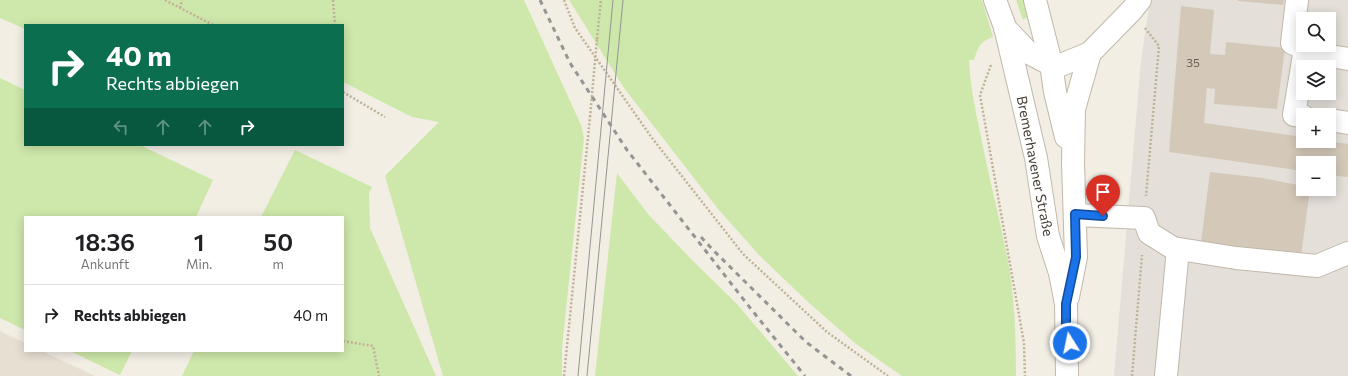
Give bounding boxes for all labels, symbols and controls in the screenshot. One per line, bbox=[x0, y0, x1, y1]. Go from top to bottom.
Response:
map controls bbox=[1296, 12, 1336, 196]
button: search bbox=[1296, 12, 1336, 52]
text: 40 m bbox=[106, 38, 172, 72]
icon: right bbox=[40, 40, 92, 92]
house number: 35 bbox=[1186, 55, 1200, 69]
button: layers bbox=[1296, 60, 1336, 100]
text: Rechts abbiegen bbox=[106, 72, 239, 94]
street label: Bremerhavener Straße bbox=[1014, 94, 1057, 238]
button: + bbox=[1296, 108, 1336, 148]
icon: left bbox=[110, 116, 132, 138]
icon: ahead bbox=[152, 116, 174, 138]
icon: ahead bbox=[194, 116, 216, 138]
icon: right bbox=[236, 116, 258, 138]
button: − bbox=[1296, 156, 1336, 196]
pin bbox=[1086, 175, 1120, 216]
icon: arrive bbox=[1092, 181, 1114, 203]
text: 18:36 bbox=[75, 227, 135, 256]
text: 1 bbox=[194, 227, 205, 256]
text: 50 bbox=[263, 227, 293, 256]
text: Ankunft bbox=[81, 256, 129, 272]
text: Min. bbox=[186, 256, 212, 272]
text: m bbox=[273, 256, 284, 272]
icon: right bbox=[40, 304, 62, 326]
text: Rechts abbiegen bbox=[74, 306, 186, 324]
text: 40 m bbox=[293, 306, 328, 324]
position arrow bbox=[1049, 322, 1091, 364]

